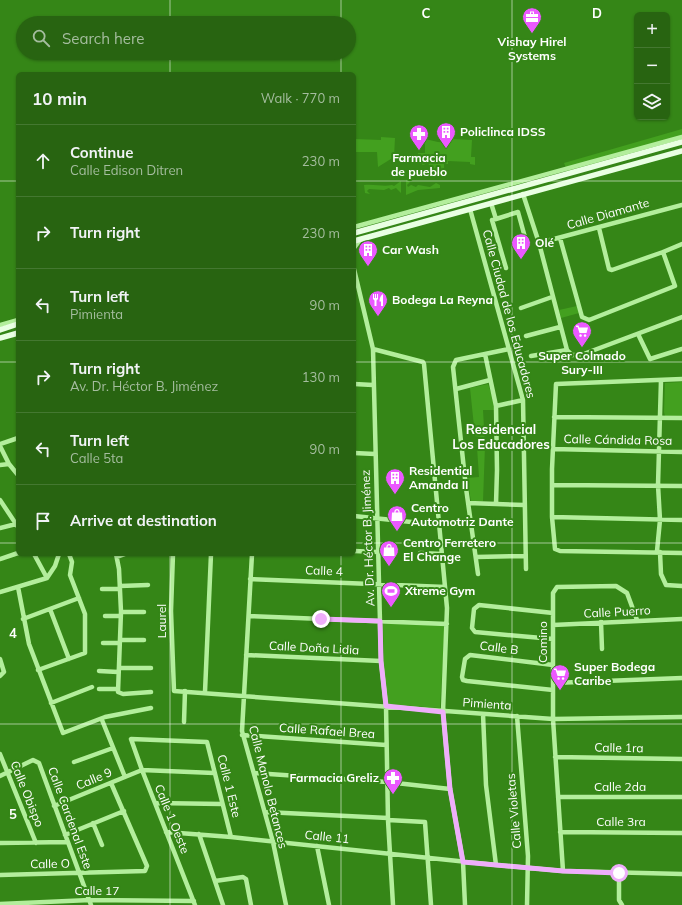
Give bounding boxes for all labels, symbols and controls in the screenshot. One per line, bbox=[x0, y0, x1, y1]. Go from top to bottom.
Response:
text: C bbox=[422, 5, 431, 21]
text: D bbox=[592, 5, 602, 21]
office icon: Vishay Hirel Systems bbox=[521, 6, 543, 34]
map controls bbox=[634, 12, 670, 120]
button: + bbox=[634, 12, 670, 48]
search box bbox=[16, 16, 356, 60]
icon: search bbox=[30, 27, 52, 49]
text: Search here bbox=[62, 29, 144, 48]
place label: Vishay Hirel Systems bbox=[497, 34, 566, 63]
button: − bbox=[634, 48, 670, 84]
button: layers bbox=[634, 84, 670, 120]
text: 10 min bbox=[32, 88, 87, 109]
text: Walk · 770 m bbox=[261, 90, 340, 106]
building icon: Policlinca IDSS bbox=[435, 121, 457, 149]
pharmacy icon: Farmacia de pueblo bbox=[408, 123, 430, 151]
place label: Policlinca IDSS bbox=[460, 124, 546, 139]
text: Continue bbox=[70, 143, 133, 162]
icon: ahead bbox=[32, 150, 54, 172]
place label: Farmacia de pueblo bbox=[391, 150, 447, 179]
text: 230 m bbox=[302, 153, 340, 169]
text: Calle Edison Ditren bbox=[70, 162, 183, 178]
street label: Calle Diamante bbox=[565, 195, 651, 232]
icon: right bbox=[32, 222, 54, 244]
text: Turn right bbox=[70, 223, 140, 242]
text: 230 m bbox=[302, 225, 340, 241]
street label: Calle Ciudad de los Educadores bbox=[480, 228, 539, 400]
building icon: Olé bbox=[510, 232, 532, 260]
place label: Olé bbox=[535, 235, 555, 250]
building icon: Car Wash bbox=[357, 239, 379, 267]
place label: Car Wash bbox=[382, 242, 439, 257]
text: Turn left bbox=[70, 287, 129, 306]
restaurant icon: Bodega La Reyna bbox=[367, 289, 389, 317]
place label: Bodega La Reyna bbox=[392, 292, 493, 307]
icon: left bbox=[32, 294, 54, 316]
text: 90 m bbox=[310, 297, 340, 313]
text: Pimienta bbox=[70, 306, 123, 322]
supermarket icon: Super Colmado Sury-III bbox=[571, 320, 593, 348]
place label: Super Colmado Sury-III bbox=[538, 348, 626, 377]
text: Turn right bbox=[70, 359, 140, 378]
icon: right bbox=[32, 366, 54, 388]
text: 130 m bbox=[302, 369, 340, 385]
text: Av. Dr. Héctor B. Jiménez bbox=[70, 378, 218, 394]
district label: Residencial Los Educadores bbox=[452, 421, 550, 452]
text: Turn left bbox=[70, 431, 129, 450]
street label: Calle Cándida Rosa bbox=[563, 431, 673, 448]
icon: left bbox=[32, 438, 54, 460]
text: 90 m bbox=[310, 441, 340, 457]
text: Calle 5ta bbox=[70, 450, 123, 466]
place label: Residential Amanda II bbox=[409, 463, 473, 492]
building icon: Residential Amanda II bbox=[384, 467, 406, 495]
street label: Av. Dr. Héctor B. Jiménez bbox=[358, 469, 377, 607]
place label: Centro Automotriz Dante bbox=[411, 500, 514, 529]
shop icon: Centro Automotriz Dante bbox=[386, 504, 408, 532]
icon: arrive bbox=[32, 510, 54, 532]
text: Arrive at destination bbox=[70, 511, 217, 530]
place label: Centro Ferretero El Change bbox=[403, 535, 496, 564]
shop icon: Centro Ferretero El Change bbox=[378, 539, 400, 567]
street label: Calle 4 bbox=[305, 562, 343, 579]
sports icon: Xtreme Gym bbox=[380, 580, 402, 608]
place label: Xtreme Gym bbox=[404, 583, 476, 598]
street label: Calle Puerro bbox=[583, 602, 651, 621]
street label: Laurel bbox=[154, 604, 169, 638]
route end bbox=[312, 610, 330, 628]
street label: Comino bbox=[535, 621, 550, 663]
text: 4 bbox=[9, 625, 17, 641]
street label: Calle Doña Lidia bbox=[268, 638, 360, 657]
street label: Calle B bbox=[479, 638, 519, 657]
place label: Super Bodega Caribe bbox=[574, 659, 655, 688]
supermarket icon: Super Bodega Caribe bbox=[549, 663, 571, 691]
street label: Pimienta bbox=[462, 694, 512, 713]
street label: Calle Rafael Brea bbox=[279, 720, 375, 741]
street label: Calle Manolo Betances bbox=[246, 724, 291, 850]
street label: Calle 1ra bbox=[594, 740, 644, 755]
street label: Calle 1 Este bbox=[214, 753, 245, 819]
street label: Calle Obispo bbox=[7, 759, 48, 829]
street label: Calle 9 bbox=[73, 764, 114, 793]
street label: Calle Cardenal Este bbox=[45, 765, 96, 871]
pharmacy icon: Farmacia Greliz bbox=[382, 767, 404, 795]
place label: Farmacia Greliz bbox=[289, 770, 379, 785]
street label: Calle Violetas bbox=[503, 773, 524, 849]
street label: Calle 2da bbox=[594, 779, 646, 794]
street label: Calle 1 Oeste bbox=[152, 782, 193, 856]
text: 5 bbox=[9, 806, 17, 822]
street label: Calle 3ra bbox=[596, 814, 646, 829]
street label: Calle 11 bbox=[304, 827, 350, 846]
street label: Calle O bbox=[30, 856, 70, 871]
route start bbox=[610, 864, 628, 882]
street label: Calle 17 bbox=[75, 883, 119, 898]

